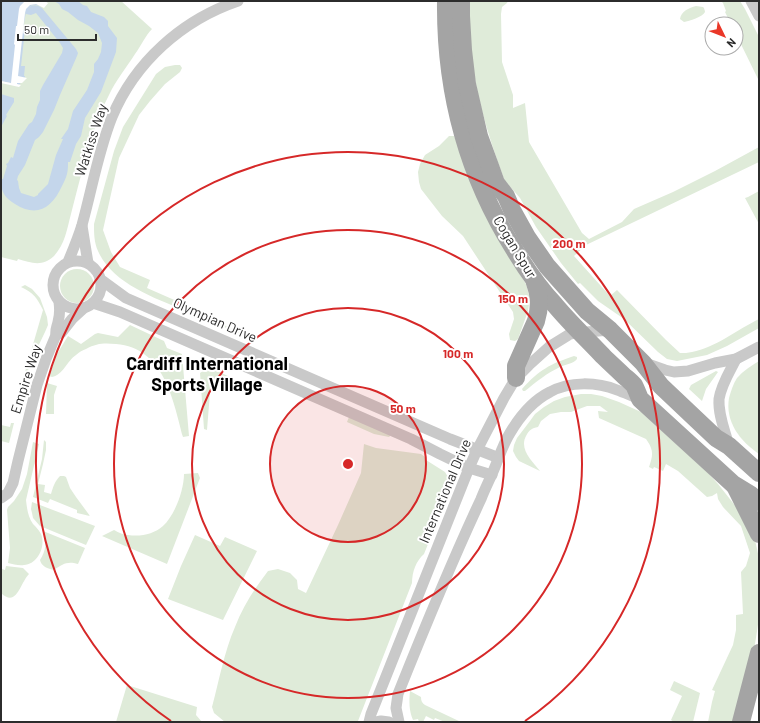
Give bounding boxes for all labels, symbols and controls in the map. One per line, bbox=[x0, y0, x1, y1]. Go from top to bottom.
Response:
scale bar bbox=[18, 16, 96, 42]
north arrow bbox=[704, 16, 744, 56]
text: 50 m bbox=[24, 22, 49, 36]
text: N bbox=[724, 36, 739, 50]
street label: Watkiss Way bbox=[71, 101, 110, 178]
street label: Cogan Spur bbox=[490, 213, 541, 281]
text: 200 m bbox=[553, 236, 585, 250]
text: 150 m bbox=[498, 291, 528, 305]
street label: Olympian Drive bbox=[171, 293, 260, 346]
street label: Empire Way bbox=[6, 342, 45, 416]
text: 100 m bbox=[443, 346, 473, 360]
district label: Cardiff International Sports Village bbox=[126, 352, 288, 395]
text: 50 m bbox=[390, 401, 416, 415]
street label: International Drive bbox=[415, 436, 474, 545]
centre of rings bbox=[341, 457, 355, 471]

